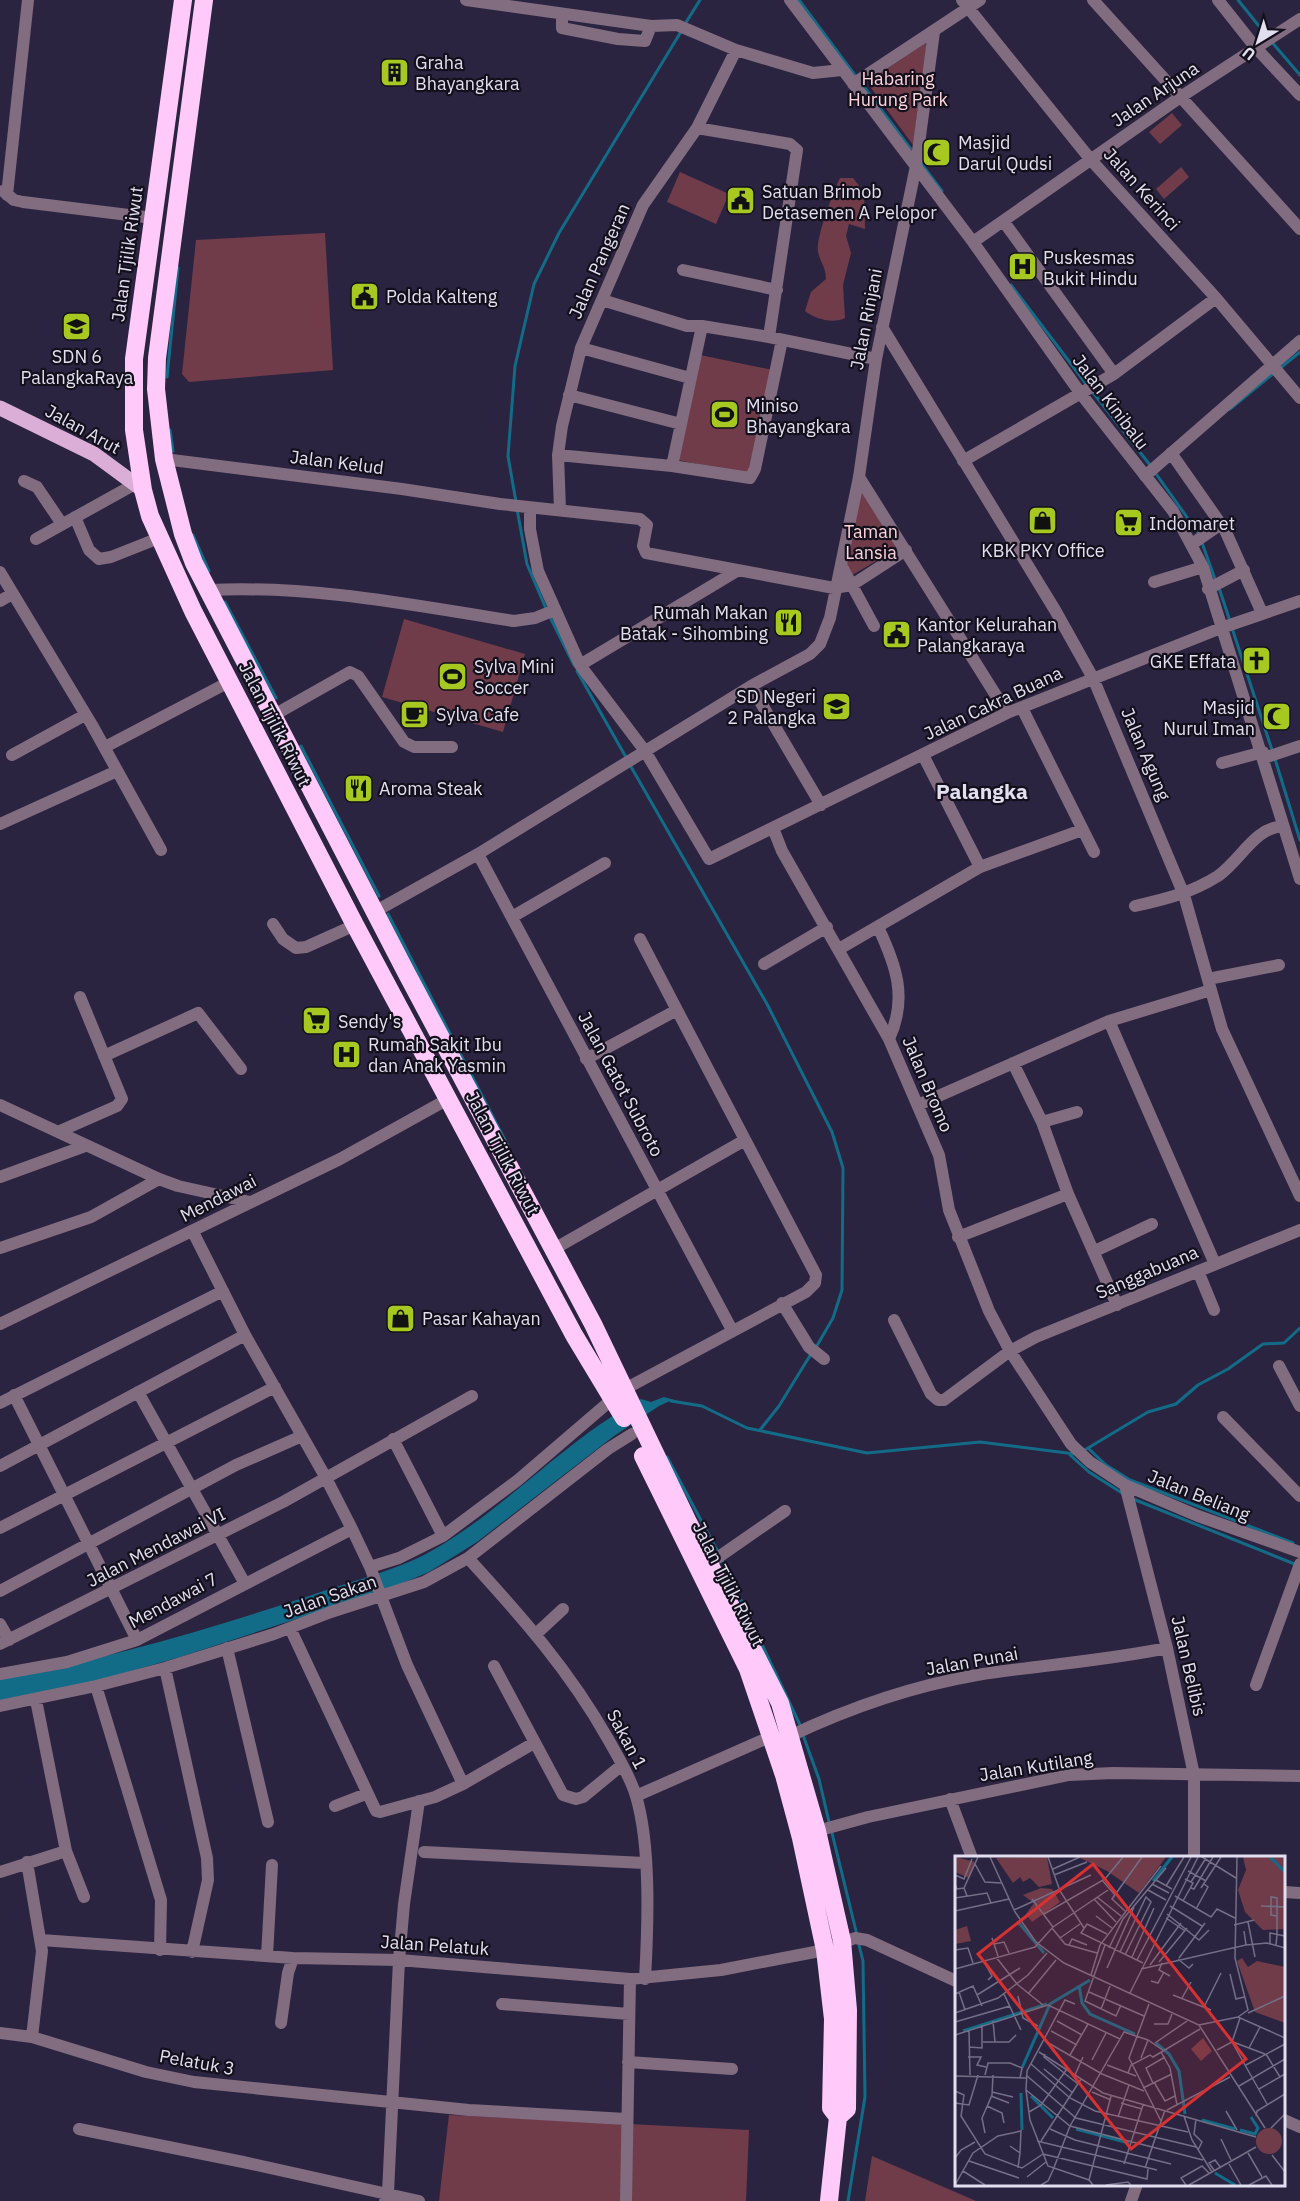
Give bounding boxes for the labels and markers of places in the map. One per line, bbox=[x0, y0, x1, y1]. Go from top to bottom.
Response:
place label: Graha Bhayangkara bbox=[415, 51, 520, 95]
building icon: Graha Bhayangkara bbox=[378, 56, 410, 88]
place label: Masjid Darul Qudsi bbox=[958, 131, 1052, 175]
mosque icon: Masjid Darul Qudsi bbox=[921, 136, 953, 168]
place label: Satuan Brimob Detasemen A Pelopor bbox=[762, 180, 937, 224]
public building icon: Satuan Brimob Detasemen A Pelopor bbox=[725, 185, 757, 217]
place label: Puskesmas Bukit Hindu bbox=[1043, 246, 1138, 290]
hospital icon: Puskesmas Bukit Hindu bbox=[1006, 251, 1038, 283]
public building icon: Polda Kalteng bbox=[349, 280, 381, 312]
place label: Polda Kalteng bbox=[386, 285, 498, 308]
school or university icon: SDN 6 PalangkaRaya bbox=[61, 311, 93, 343]
place label: SDN 6 PalangkaRaya bbox=[21, 345, 134, 389]
place label: Miniso Bhayangkara bbox=[746, 394, 851, 438]
sports icon: Miniso Bhayangkara bbox=[709, 399, 741, 431]
shop icon: KBK PKY Office bbox=[1027, 505, 1059, 537]
supermarket icon: Indomaret bbox=[1112, 507, 1144, 539]
place label: Indomaret bbox=[1149, 512, 1235, 535]
place label: KBK PKY Office bbox=[981, 539, 1105, 562]
place label: Rumah Makan Batak - Sihombing bbox=[620, 601, 768, 645]
restaurant icon: Rumah Makan Batak - Sihombing bbox=[773, 606, 805, 638]
place label: Kantor Kelurahan Palangkaraya bbox=[917, 613, 1057, 657]
public building icon: Kantor Kelurahan Palangkaraya bbox=[880, 618, 912, 650]
church icon: GKE Effata bbox=[1241, 645, 1273, 677]
place label: GKE Effata bbox=[1150, 650, 1236, 673]
place label: Sylva Mini Soccer bbox=[474, 655, 555, 699]
sports icon: Sylva Mini Soccer bbox=[437, 660, 469, 692]
place label: SD Negeri 2 Palangka bbox=[727, 685, 816, 729]
school or university icon: SD Negeri 2 Palangka bbox=[821, 690, 853, 722]
place label: Masjid Nurul Iman bbox=[1163, 696, 1255, 740]
cafe icon: Sylva Cafe bbox=[399, 698, 431, 730]
mosque icon: Masjid Nurul Iman bbox=[1260, 701, 1292, 733]
place label: Sylva Cafe bbox=[436, 703, 519, 726]
restaurant icon: Aroma Steak bbox=[342, 772, 374, 804]
place label: Aroma Steak bbox=[379, 777, 483, 800]
supermarket icon: Sendy's bbox=[301, 1005, 333, 1037]
place label: Sendy's bbox=[338, 1010, 401, 1033]
place label: Rumah Sakit Ibu dan Anak Yasmin bbox=[368, 1033, 506, 1077]
hospital icon: Rumah Sakit Ibu dan Anak Yasmin bbox=[331, 1038, 363, 1070]
shop icon: Pasar Kahayan bbox=[385, 1302, 417, 1334]
place label: Pasar Kahayan bbox=[422, 1307, 541, 1330]

